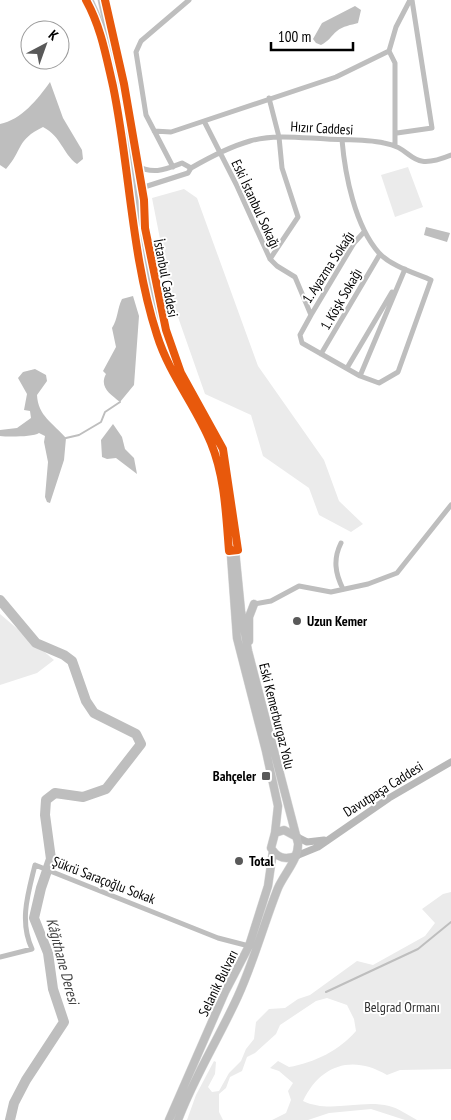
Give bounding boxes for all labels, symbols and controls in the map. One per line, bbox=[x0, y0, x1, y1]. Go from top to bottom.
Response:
north arrow bbox=[20, 20, 70, 70]
scale bar bbox=[271, 20, 354, 52]
text: K bbox=[45, 26, 63, 45]
text: 100 m bbox=[278, 27, 311, 46]
street label: Hızır Caddesi bbox=[290, 117, 354, 139]
street label: Eski İstanbul Sokağı bbox=[227, 157, 285, 251]
street label: 1. Ayazma Sokağı bbox=[298, 228, 358, 306]
street label: İstanbul Caddesi bbox=[150, 237, 182, 319]
street label: 1. Köşk Sokağı bbox=[316, 265, 366, 333]
place label: Uzun Kemer bbox=[307, 612, 368, 630]
marker: Uzun Kemer bbox=[291, 615, 303, 627]
street label: Eski Kemerburgaz Yolu bbox=[255, 661, 299, 771]
street label: Davutpaşa Caddesi bbox=[340, 757, 426, 821]
place label: Bahçeler bbox=[213, 767, 257, 785]
marker: Bahçeler bbox=[260, 770, 272, 782]
street label: Şükrü Saraçoğlu Sokak bbox=[50, 852, 159, 908]
place label: Total bbox=[249, 852, 274, 870]
marker: Total bbox=[233, 855, 245, 867]
water label: Kâğıthane Deresi bbox=[42, 916, 84, 1008]
street label: Selanik Bulvarı bbox=[194, 947, 242, 1019]
park label: Belgrad Ormanı bbox=[364, 998, 440, 1016]

